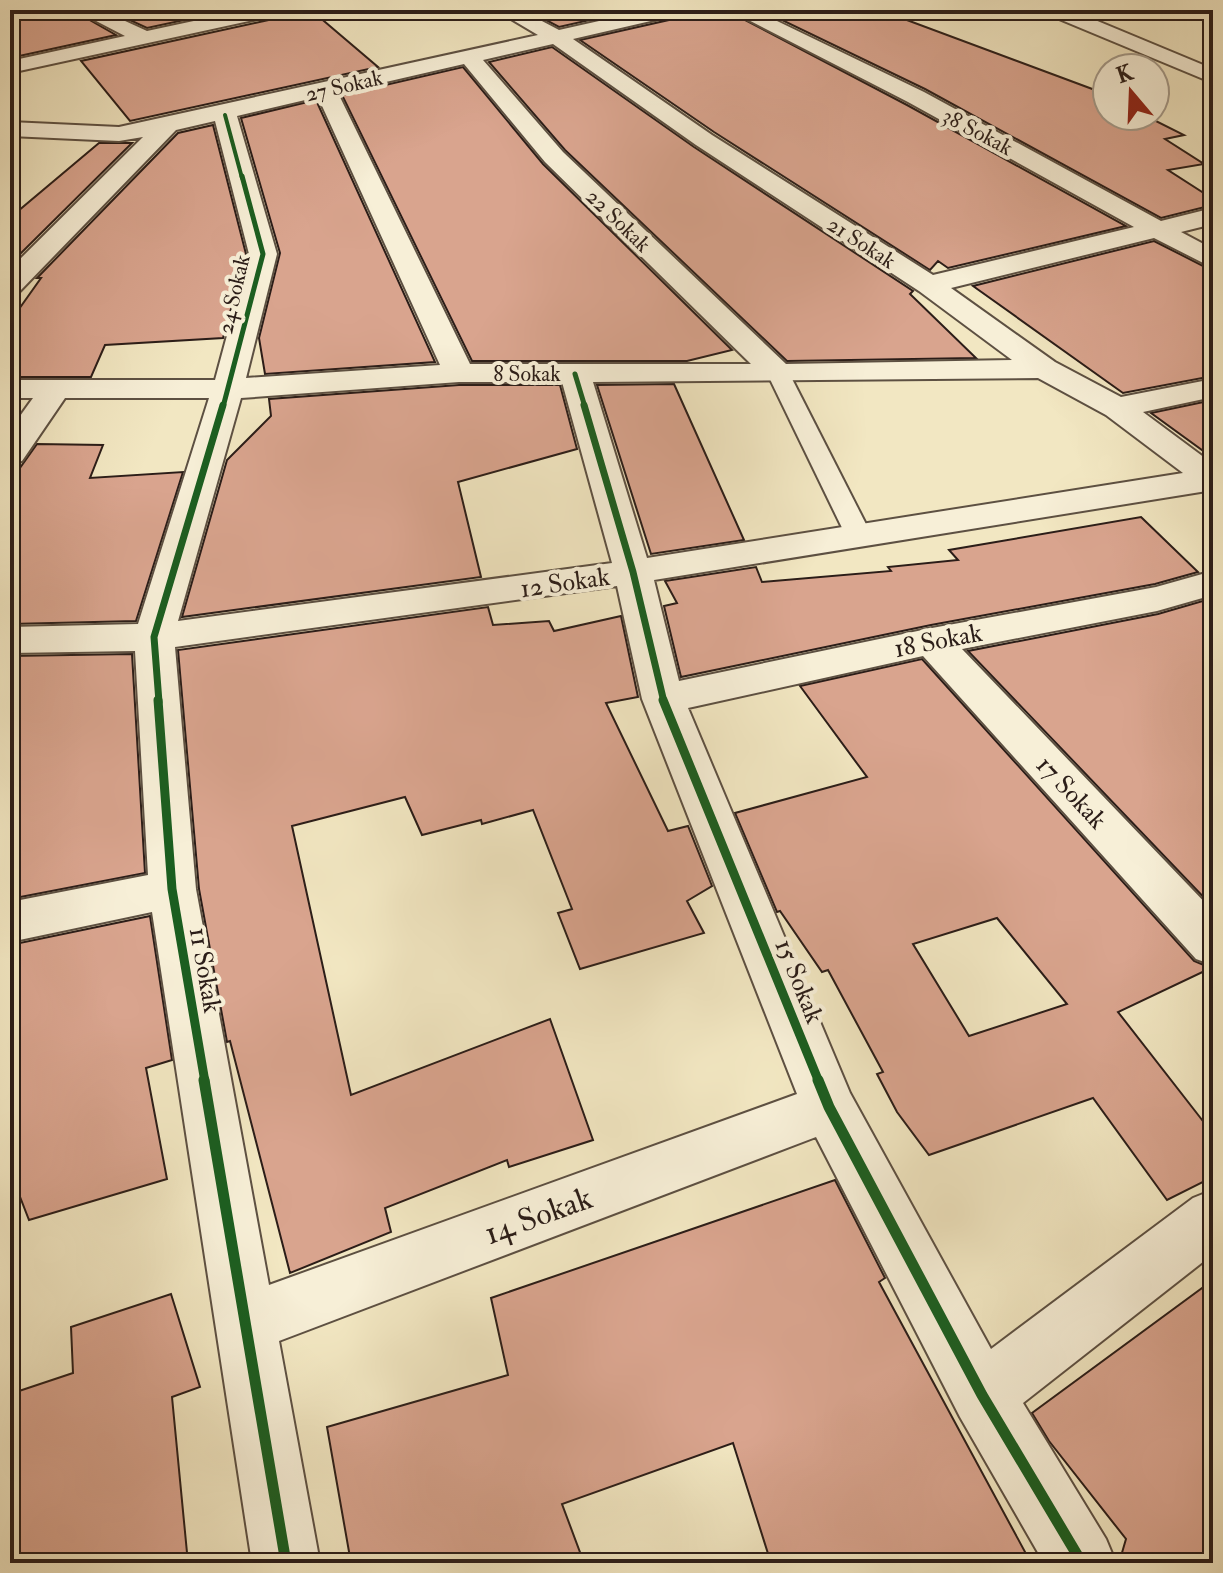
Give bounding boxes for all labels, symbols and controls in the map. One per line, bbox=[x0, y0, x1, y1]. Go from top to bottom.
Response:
north arrow bbox=[1091, 52, 1171, 132]
text: K bbox=[1113, 58, 1137, 90]
street label: 27 Sokak bbox=[303, 63, 386, 108]
street label: 38 Sokak bbox=[937, 102, 1018, 162]
street label: 22 Sokak bbox=[580, 183, 657, 259]
street label: 21 Sokak bbox=[822, 210, 901, 276]
street label: 24 Sokak bbox=[211, 252, 257, 337]
street label: 8 Sokak bbox=[493, 360, 561, 388]
street label: 12 Sokak bbox=[518, 561, 613, 605]
street label: 18 Sokak bbox=[891, 617, 986, 665]
street label: 17 Sokak bbox=[1029, 749, 1114, 837]
street label: 11 Sokak bbox=[182, 925, 228, 1016]
street label: 15 Sokak bbox=[768, 934, 831, 1029]
street label: 14 Sokak bbox=[479, 1178, 598, 1254]

